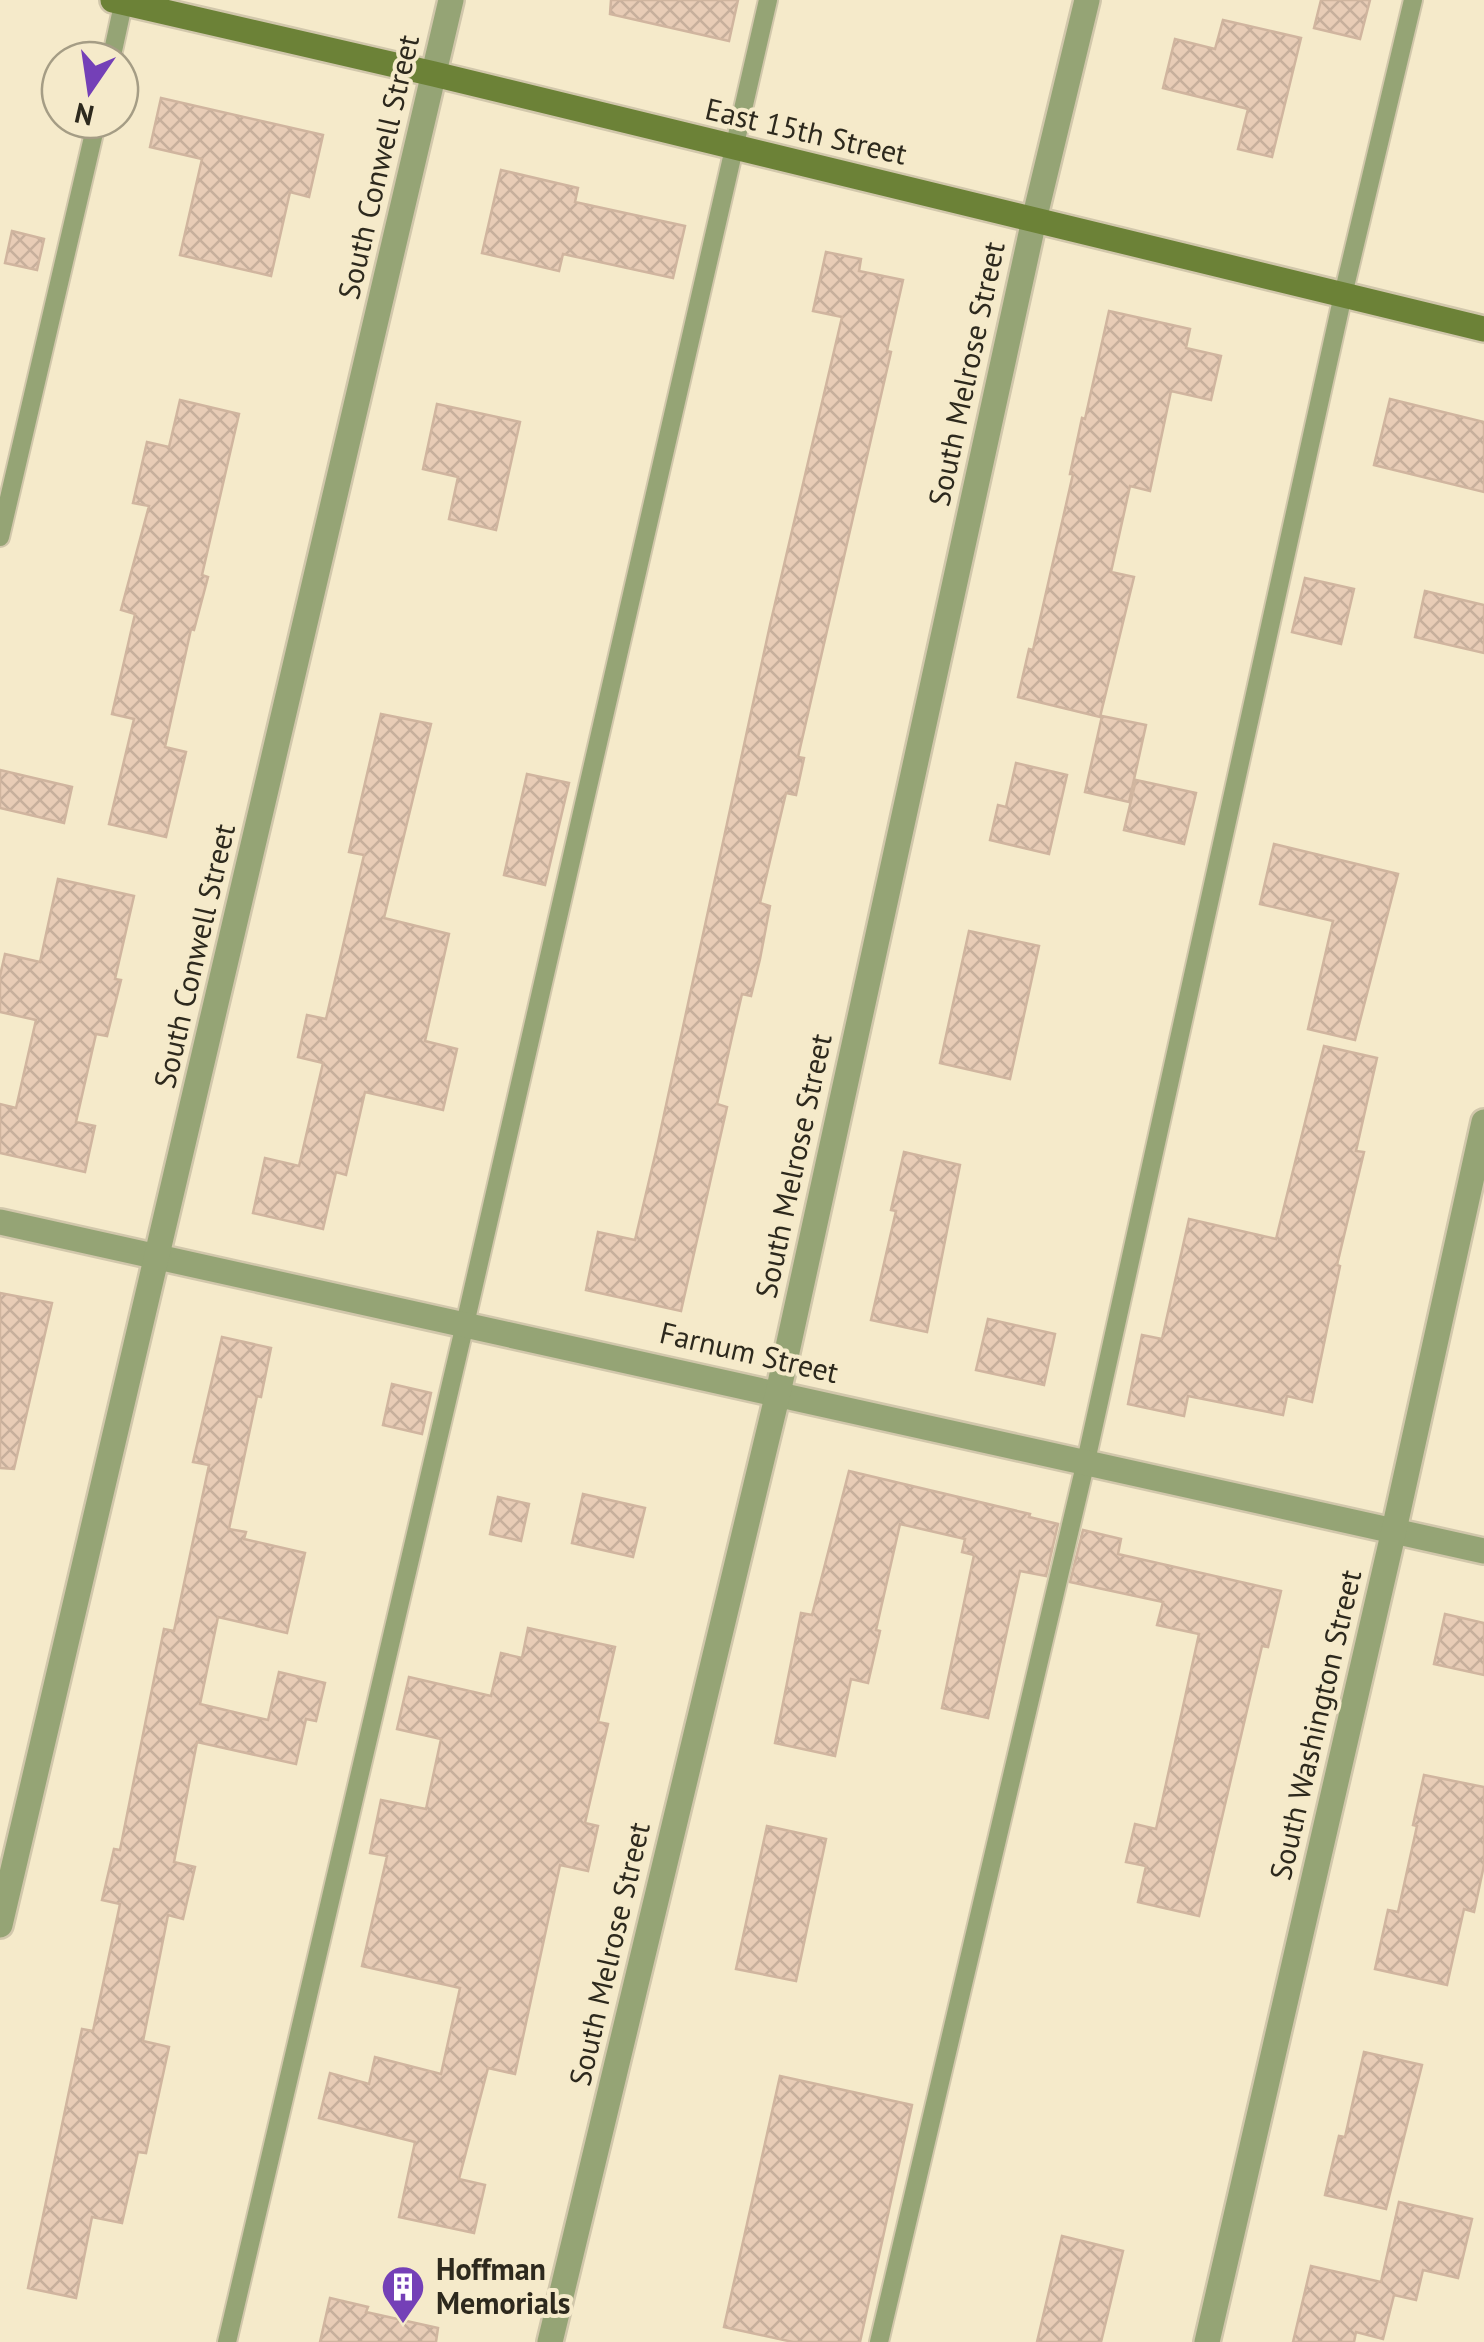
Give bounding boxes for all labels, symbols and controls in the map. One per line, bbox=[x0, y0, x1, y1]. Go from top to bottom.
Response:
street label: South Conwell Street bbox=[328, 31, 427, 303]
north arrow bbox=[40, 40, 140, 140]
street label: East 15th Street bbox=[702, 88, 911, 173]
text: N bbox=[71, 95, 97, 135]
street label: South Melrose Street bbox=[918, 238, 1013, 509]
street label: South Conwell Street bbox=[144, 820, 243, 1092]
street label: South Melrose Street bbox=[745, 1030, 840, 1301]
street label: Farnum Street bbox=[656, 1312, 842, 1391]
street label: South Washington Street bbox=[1260, 1566, 1369, 1884]
street label: South Melrose Street bbox=[559, 1818, 658, 2089]
place label: Hoffman Memorials bbox=[436, 2249, 570, 2322]
building icon: Hoffman Memorials bbox=[380, 2264, 426, 2325]

